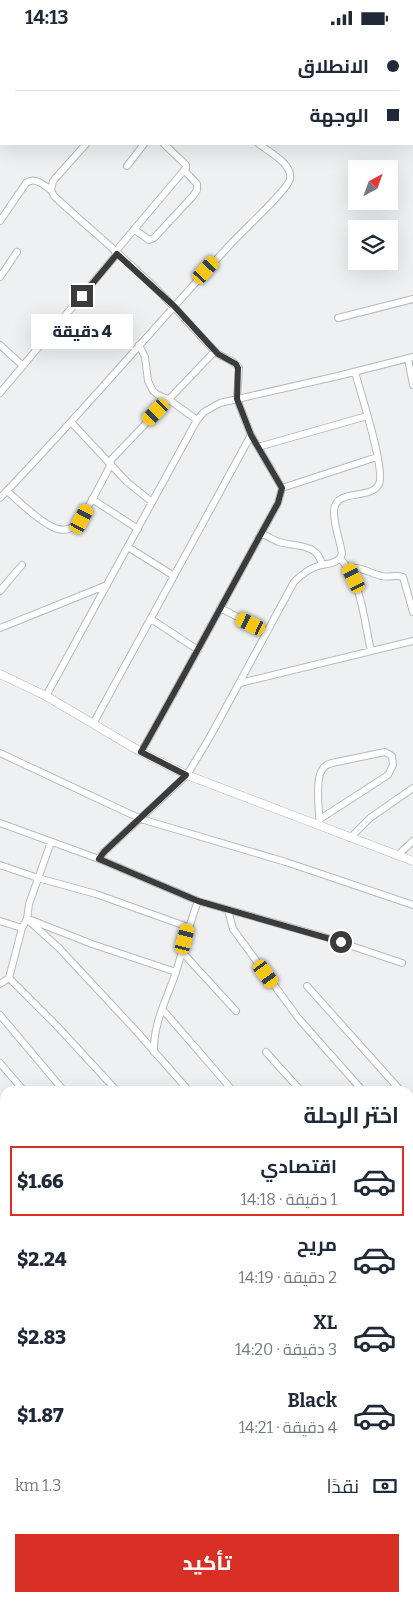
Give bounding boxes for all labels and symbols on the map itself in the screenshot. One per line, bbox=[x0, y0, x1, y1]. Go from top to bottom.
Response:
north arrow bbox=[348, 160, 398, 210]
car bbox=[190, 254, 221, 286]
route end bbox=[71, 285, 93, 307]
callout: 4 دقيقة bbox=[31, 313, 133, 349]
car bbox=[140, 396, 171, 428]
car bbox=[68, 502, 95, 536]
car bbox=[340, 561, 367, 595]
car bbox=[234, 611, 267, 637]
car bbox=[174, 923, 195, 955]
route start bbox=[330, 931, 352, 953]
car bbox=[251, 957, 280, 991]

